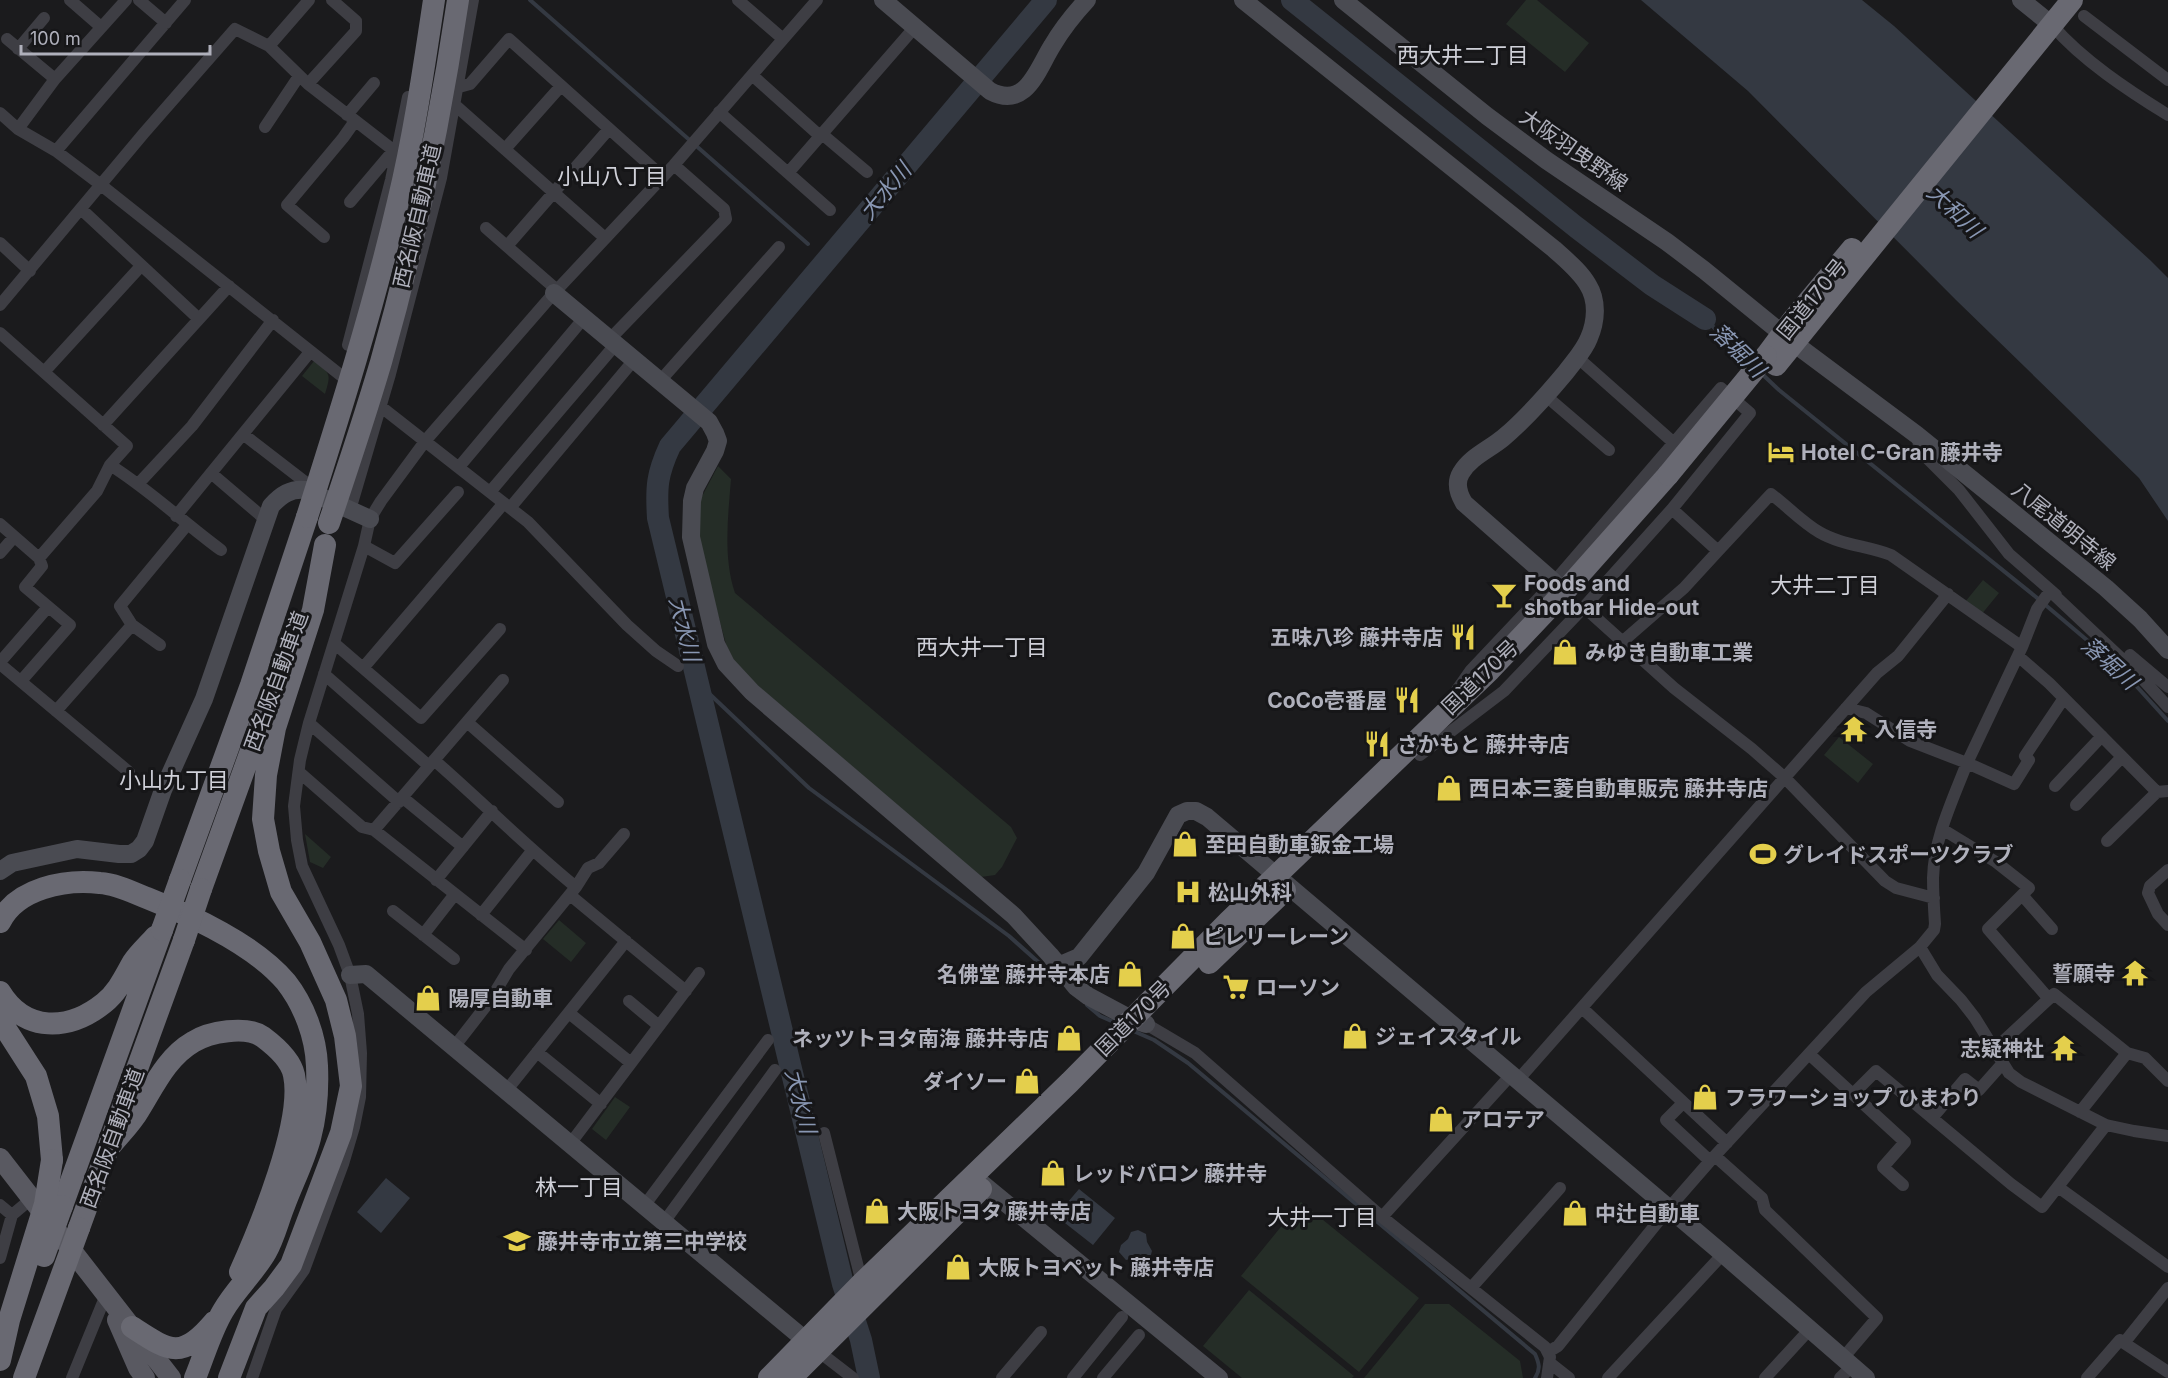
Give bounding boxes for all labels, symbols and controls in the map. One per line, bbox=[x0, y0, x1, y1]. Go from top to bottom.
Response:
scale bar bbox=[21, 18, 210, 56]
text: 100 m bbox=[30, 28, 81, 49]
district label: 西大井二丁目 bbox=[1397, 42, 1529, 68]
street label: 大阪羽曳野線 bbox=[1515, 104, 1633, 196]
street label: 西名阪自動車道 bbox=[388, 142, 446, 290]
water label: 大水川 bbox=[854, 156, 917, 225]
district label: 小山八丁目 bbox=[557, 163, 667, 189]
water label: 大和川 bbox=[1922, 179, 1989, 244]
street label: 国道170号 bbox=[1772, 254, 1852, 344]
water label: 落堀川 bbox=[1705, 318, 1772, 384]
hotel icon: Hotel C-Gran 藤井寺 bbox=[1766, 437, 1796, 467]
place label: Hotel C-Gran 藤井寺 bbox=[1801, 440, 2003, 465]
street label: 八尾道明寺線 bbox=[2007, 477, 2121, 575]
place label: Foods and shotbar Hide-out bbox=[1524, 571, 1700, 620]
district label: 大井二丁目 bbox=[1770, 572, 1880, 598]
bar icon: Foods and shotbar Hide-out bbox=[1489, 580, 1519, 610]
water label: 大水川 bbox=[664, 594, 706, 666]
street label: 西名阪自動車道 bbox=[239, 608, 313, 754]
restaurant icon: 五味八珍 藤井寺店 bbox=[1448, 622, 1478, 652]
place label: 五味八珍 藤井寺店 bbox=[1270, 625, 1443, 650]
water label: 落堀川 bbox=[2077, 631, 2145, 696]
district label: 西大井一丁目 bbox=[916, 634, 1048, 660]
street label: 国道170号 bbox=[1437, 635, 1523, 719]
shop icon: みゆき自動車工業 bbox=[1550, 637, 1580, 667]
place label: みゆき自動車工業 bbox=[1585, 640, 1753, 665]
restaurant icon: CoCo壱番屋 bbox=[1392, 685, 1422, 715]
place label: CoCo壱番屋 bbox=[1267, 688, 1387, 713]
temple icon: 入信寺 bbox=[1839, 714, 1869, 744]
place label: 入信寺 bbox=[1874, 717, 1937, 742]
restaurant icon: さかもと 藤井寺店 bbox=[1362, 729, 1392, 759]
place label: さかもと 藤井寺店 bbox=[1397, 732, 1570, 757]
district label: 小山九丁目 bbox=[119, 767, 229, 793]
shop icon: 西日本三菱自動車販売 藤井寺店 bbox=[1434, 773, 1464, 803]
place label: 西日本三菱自動車販売 藤井寺店 bbox=[1469, 776, 1768, 801]
shop icon: 至田自動車鈑金工場 bbox=[1170, 829, 1200, 859]
place label: 至田自動車鈑金工場 bbox=[1205, 832, 1394, 857]
sports icon: グレイドスポーツクラブ bbox=[1748, 839, 1778, 869]
place label: グレイドスポーツクラブ bbox=[1783, 842, 2014, 867]
hospital icon: 松山外科 bbox=[1173, 877, 1203, 907]
place label: 松山外科 bbox=[1208, 880, 1292, 905]
shop icon: ピレリーレーン bbox=[1168, 921, 1198, 951]
place label: ピレリーレーン bbox=[1203, 924, 1349, 949]
temple icon: 誓願寺 bbox=[2120, 958, 2150, 988]
shop icon: 名佛堂 藤井寺本店 bbox=[1115, 959, 1145, 989]
place label: 誓願寺 bbox=[2052, 961, 2115, 986]
place label: 名佛堂 藤井寺本店 bbox=[937, 962, 1110, 987]
supermarket icon: ローソン bbox=[1221, 972, 1251, 1002]
street label: 国道170号 bbox=[1090, 975, 1176, 1061]
place label: ローソン bbox=[1256, 975, 1340, 1000]
shop icon: 陽厚自動車 bbox=[413, 983, 443, 1013]
place label: 陽厚自動車 bbox=[448, 986, 553, 1011]
shop icon: ジェイスタイル bbox=[1340, 1021, 1370, 1051]
shop icon: ネッツトヨタ南海 藤井寺店 bbox=[1054, 1023, 1084, 1053]
place label: ジェイスタイル bbox=[1375, 1024, 1521, 1049]
place label: ネッツトヨタ南海 藤井寺店 bbox=[792, 1026, 1049, 1051]
temple icon: 志疑神社 bbox=[2049, 1033, 2079, 1063]
place label: 志疑神社 bbox=[1960, 1036, 2044, 1061]
street label: 西名阪自動車道 bbox=[75, 1065, 149, 1211]
water label: 大水川 bbox=[780, 1066, 822, 1138]
shop icon: ダイソー bbox=[1012, 1066, 1042, 1096]
place label: ダイソー bbox=[923, 1069, 1007, 1094]
shop icon: フラワーショップ ひまわり bbox=[1690, 1082, 1720, 1112]
place label: フラワーショップ ひまわり bbox=[1725, 1085, 1982, 1110]
shop icon: アロテア bbox=[1426, 1104, 1456, 1134]
place label: アロテア bbox=[1461, 1107, 1545, 1132]
shop icon: レッドバロン 藤井寺 bbox=[1038, 1158, 1068, 1188]
place label: レッドバロン 藤井寺 bbox=[1073, 1161, 1267, 1186]
district label: 林一丁目 bbox=[535, 1174, 623, 1200]
shop icon: 大阪トヨタ 藤井寺店 bbox=[862, 1196, 892, 1226]
shop icon: 中辻自動車 bbox=[1560, 1198, 1590, 1228]
place label: 大阪トヨタ 藤井寺店 bbox=[897, 1199, 1091, 1224]
place label: 中辻自動車 bbox=[1595, 1201, 1700, 1226]
district label: 大井一丁目 bbox=[1267, 1204, 1377, 1230]
school or university icon: 藤井寺市立第三中学校 bbox=[502, 1226, 532, 1256]
place label: 藤井寺市立第三中学校 bbox=[537, 1229, 747, 1254]
shop icon: 大阪トヨペット 藤井寺店 bbox=[943, 1252, 973, 1282]
place label: 大阪トヨペット 藤井寺店 bbox=[978, 1255, 1214, 1280]

